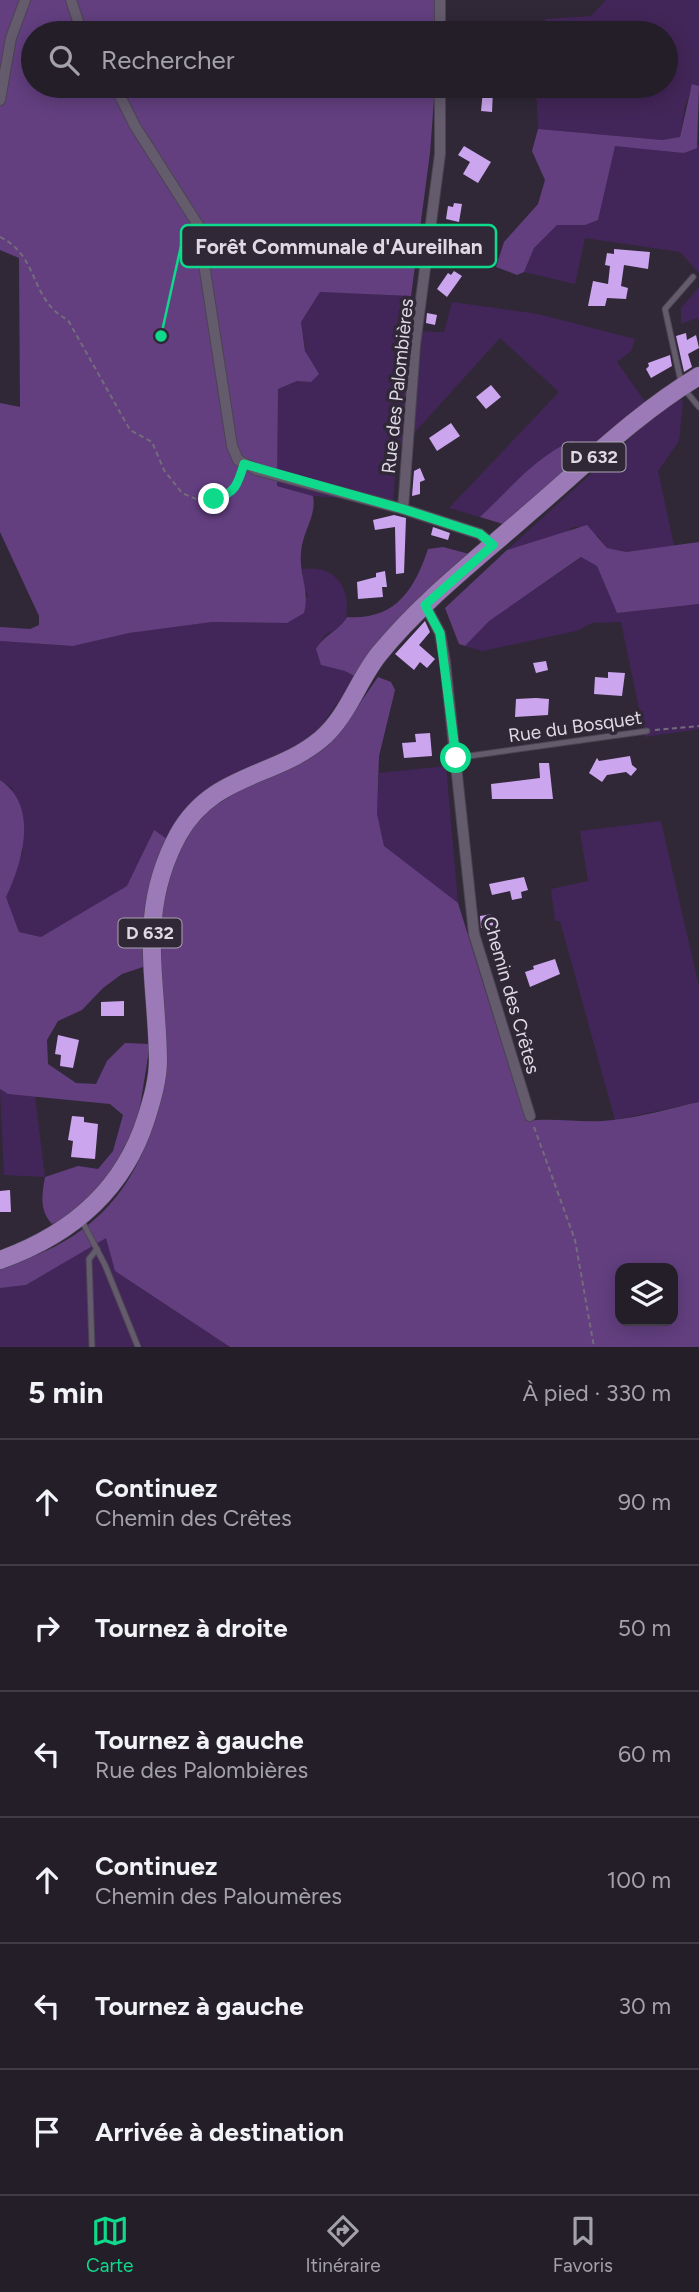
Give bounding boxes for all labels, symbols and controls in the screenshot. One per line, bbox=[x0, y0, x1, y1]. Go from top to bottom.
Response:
search box bbox=[21, 21, 678, 98]
icon: search bbox=[45, 41, 83, 79]
text: Rechercher bbox=[101, 44, 235, 76]
callout: Forêt Communale d'Aureilhan bbox=[181, 225, 496, 267]
text: Forêt Communale d'Aureilhan bbox=[195, 234, 483, 259]
street label: Rue des Palombières bbox=[377, 297, 418, 475]
road number: D 632 bbox=[562, 443, 626, 472]
route end bbox=[198, 483, 229, 514]
street label: Rue du Bosquet bbox=[507, 706, 643, 747]
route start bbox=[440, 742, 471, 773]
street label: Chemin des Crêtes bbox=[478, 914, 545, 1077]
road number: D 632 bbox=[118, 918, 182, 948]
map controls bbox=[615, 1263, 678, 1326]
button: layers bbox=[615, 1263, 678, 1326]
text: 5 min bbox=[28, 1374, 104, 1411]
text: À pied · 330 m bbox=[523, 1379, 671, 1407]
text: Continuez bbox=[95, 1472, 217, 1504]
icon: ahead bbox=[28, 1483, 66, 1521]
text: 90 m bbox=[618, 1488, 671, 1516]
text: Chemin des Crêtes bbox=[95, 1504, 292, 1532]
icon: right bbox=[28, 1609, 66, 1647]
text: Tournez à droite bbox=[95, 1612, 288, 1644]
text: 50 m bbox=[618, 1614, 671, 1642]
text: Tournez à gauche bbox=[95, 1724, 304, 1756]
icon: left bbox=[28, 1735, 66, 1773]
text: 60 m bbox=[618, 1740, 671, 1768]
text: Rue des Palombières bbox=[95, 1756, 308, 1784]
text: Continuez bbox=[95, 1850, 217, 1882]
icon: ahead bbox=[28, 1861, 66, 1899]
text: 100 m bbox=[607, 1866, 671, 1894]
text: Chemin des Paloumères bbox=[95, 1882, 342, 1910]
icon: left bbox=[28, 1987, 66, 2025]
text: Tournez à gauche bbox=[95, 1990, 304, 2022]
text: 30 m bbox=[618, 1992, 671, 2020]
icon: arrive bbox=[28, 2113, 66, 2151]
text: Arrivée à destination bbox=[95, 2116, 344, 2148]
tab: Carte bbox=[86, 2212, 133, 2277]
tab: Itinéraire bbox=[306, 2212, 381, 2277]
tab: Favoris bbox=[553, 2212, 613, 2277]

